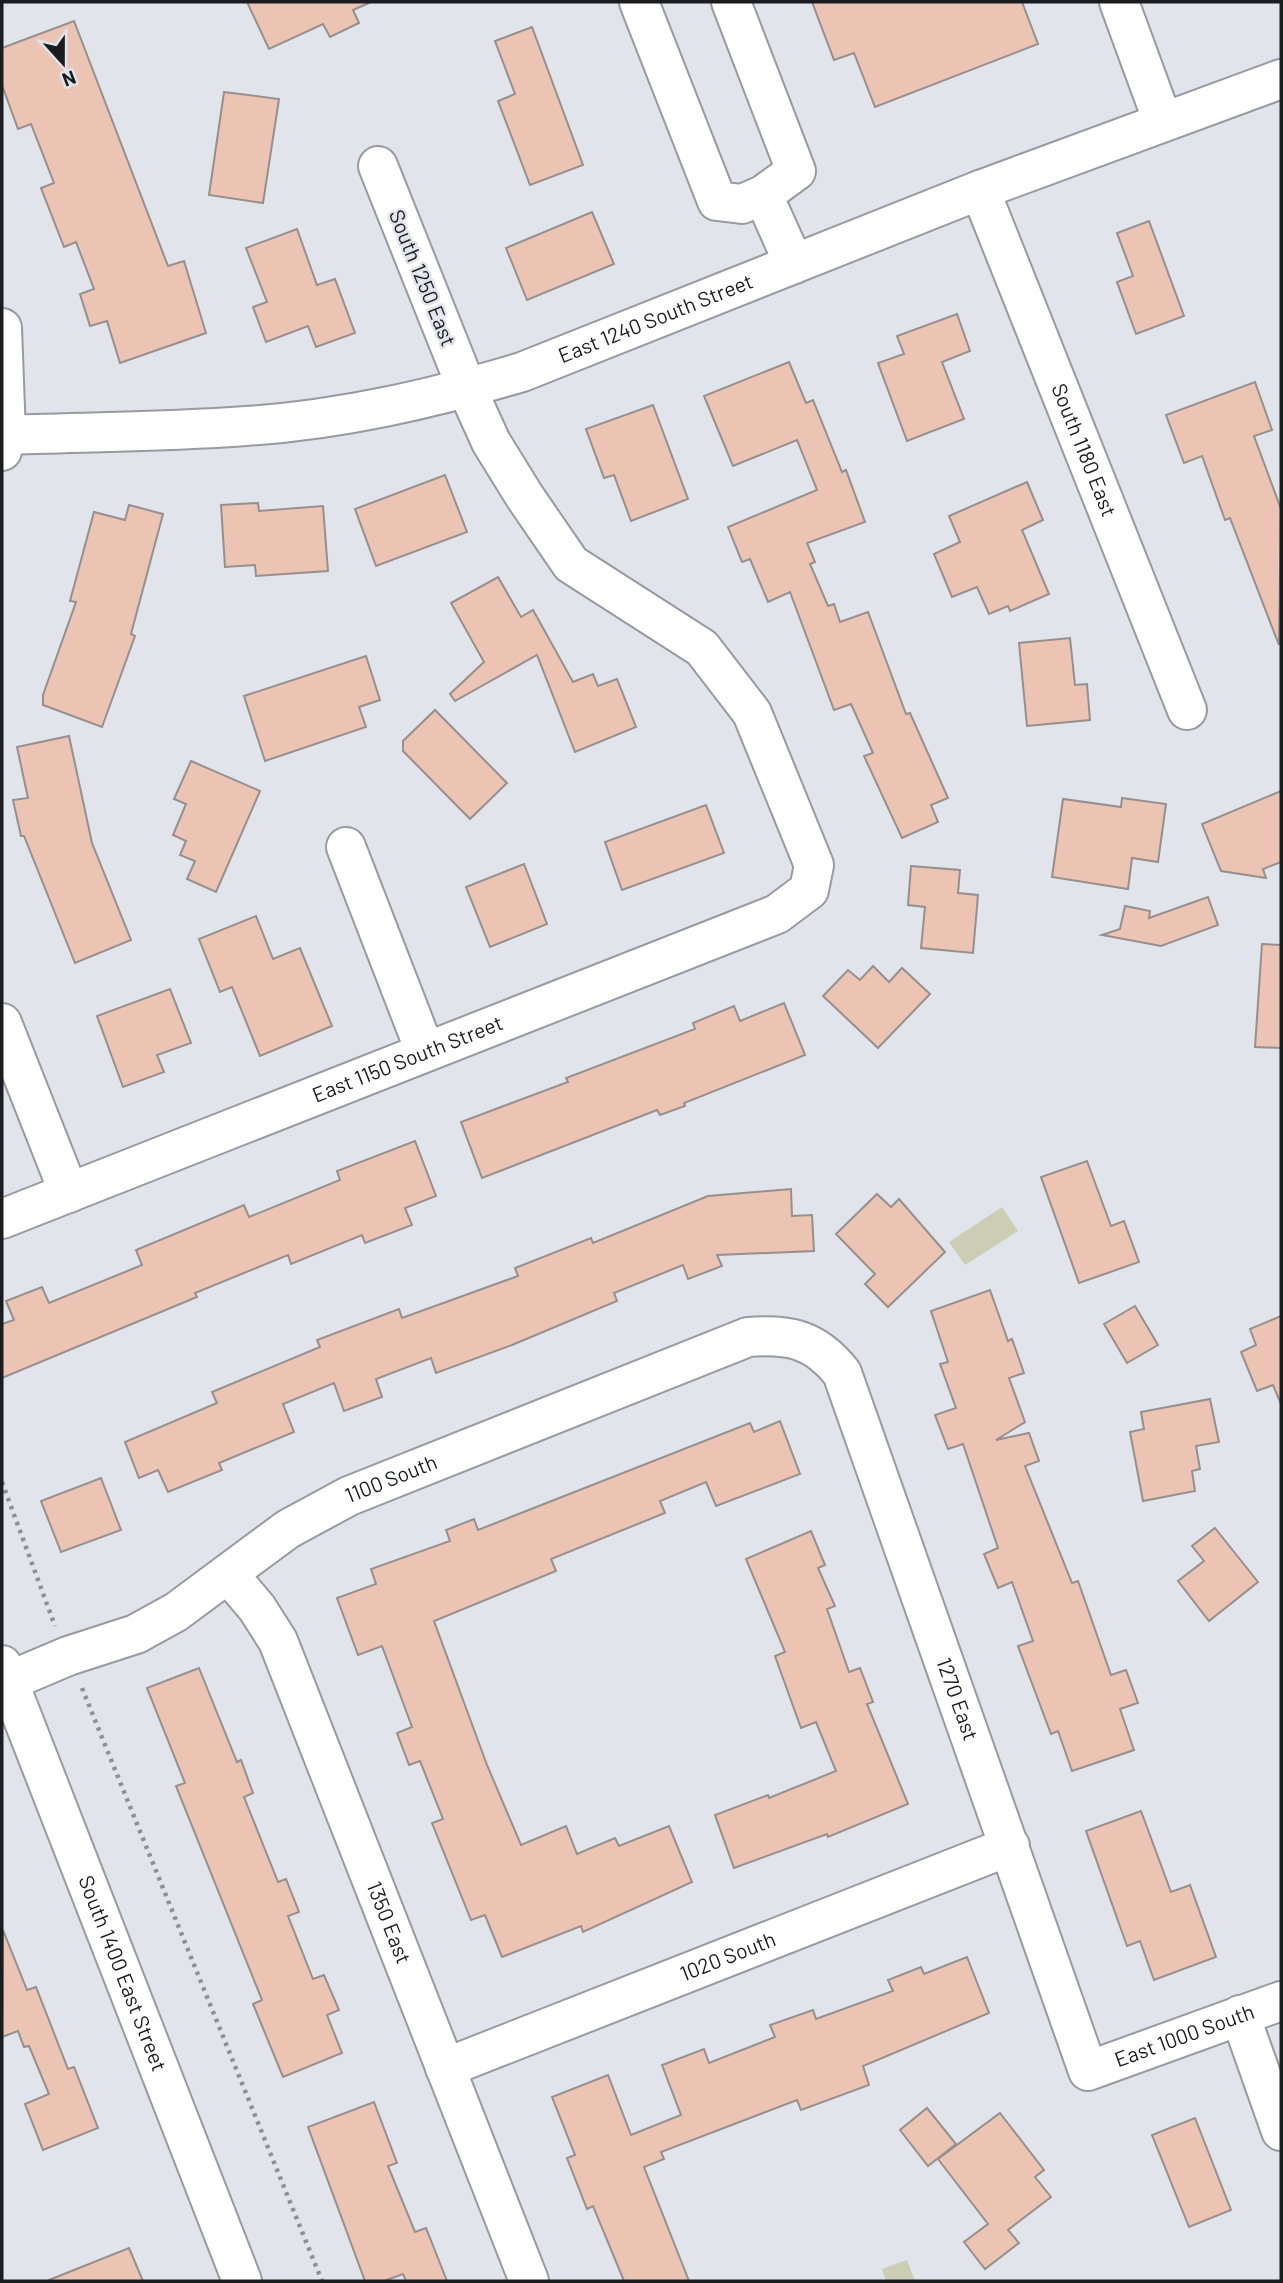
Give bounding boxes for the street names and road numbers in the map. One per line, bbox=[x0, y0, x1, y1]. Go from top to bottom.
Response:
street label: South 1250 East bbox=[385, 206, 462, 349]
street label: East 1240 South Street bbox=[554, 268, 756, 367]
street label: South 1180 East bbox=[1047, 379, 1123, 520]
street label: East 1150 South Street bbox=[308, 1009, 506, 1107]
street label: 1100 South bbox=[341, 1448, 440, 1507]
street label: 1270 East bbox=[932, 1654, 984, 1743]
street label: South 1400 East Street bbox=[74, 1872, 173, 2074]
street label: 1350 East bbox=[362, 1877, 417, 1967]
street label: 1020 South bbox=[676, 1925, 779, 1985]
street label: East 1000 South bbox=[1111, 1998, 1257, 2071]

